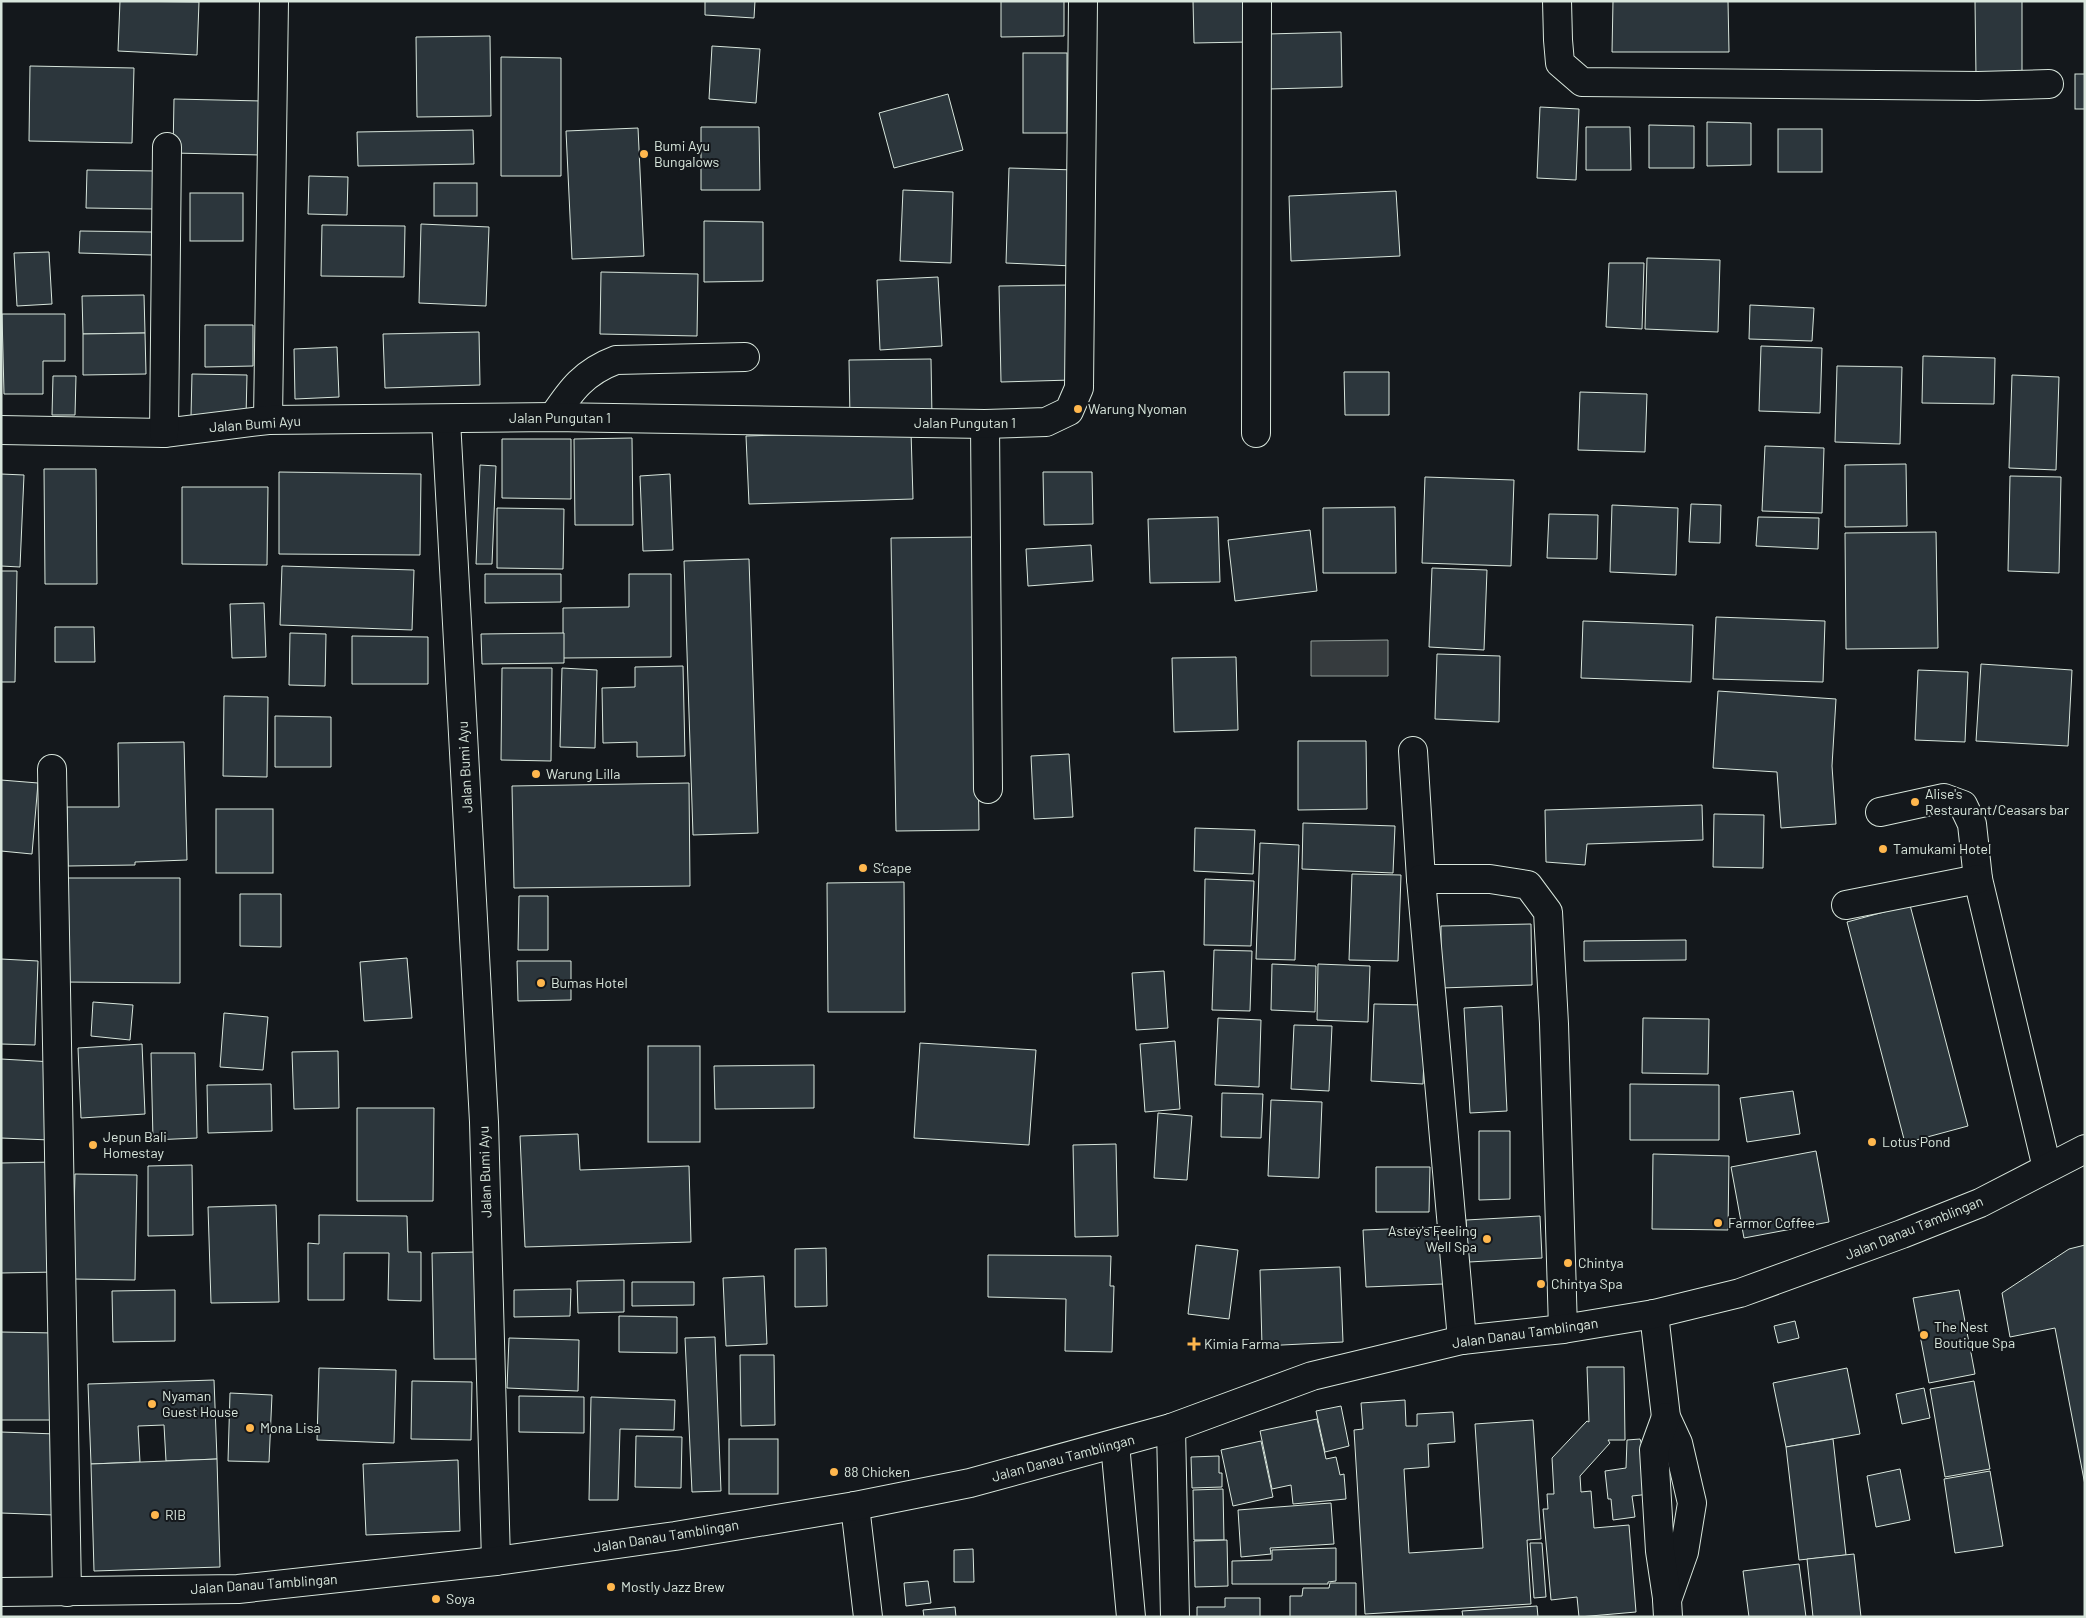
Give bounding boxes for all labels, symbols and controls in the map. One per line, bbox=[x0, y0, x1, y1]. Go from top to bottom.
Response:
place label: Bumi Ayu Bungalows bbox=[654, 137, 720, 170]
marker: Bumi Ayu Bungalows bbox=[638, 148, 650, 160]
place label: Warung Nyoman bbox=[1088, 400, 1187, 417]
marker: Warung Nyoman bbox=[1072, 403, 1084, 415]
street label: Jalan Pungutan 1 bbox=[509, 409, 611, 426]
street label: Jalan Bumi Ayu bbox=[208, 412, 301, 435]
street label: Jalan Pungutan 1 bbox=[914, 414, 1016, 431]
street label: Jalan Bumi Ayu bbox=[454, 721, 475, 813]
place label: Warung Lilla bbox=[546, 765, 620, 782]
marker: Warung Lilla bbox=[530, 768, 542, 780]
place label: Alise's Restaurant/Ceasars bar bbox=[1925, 785, 2069, 818]
marker: Alise's Restaurant/Ceasars bar bbox=[1909, 796, 1921, 808]
place label: Tamukami Hotel bbox=[1893, 840, 1991, 857]
marker: Tamukami Hotel bbox=[1877, 843, 1889, 855]
place label: S’cape bbox=[873, 859, 912, 876]
marker: S’cape bbox=[857, 862, 869, 874]
place label: Bumas Hotel bbox=[551, 974, 628, 991]
marker: Bumas Hotel bbox=[535, 977, 547, 989]
street label: Jalan Bumi Ayu bbox=[474, 1126, 495, 1218]
place label: Jepun Bali Homestay bbox=[103, 1128, 167, 1161]
place label: Lotus Pond bbox=[1882, 1133, 1950, 1150]
marker: Lotus Pond bbox=[1866, 1136, 1878, 1148]
marker: Jepun Bali Homestay bbox=[87, 1139, 99, 1151]
street label: Jalan Danau Tamblingan bbox=[1842, 1192, 1985, 1263]
place label: Farmor Coffee bbox=[1728, 1214, 1815, 1231]
marker: Farmor Coffee bbox=[1712, 1217, 1724, 1229]
place label: Astey's Feeling Well Spa bbox=[1388, 1222, 1477, 1255]
marker: Astey's Feeling Well Spa bbox=[1481, 1233, 1493, 1245]
place label: Chintya bbox=[1578, 1254, 1624, 1271]
marker: Chintya bbox=[1562, 1257, 1574, 1269]
place label: Chintya Spa bbox=[1551, 1275, 1623, 1292]
marker: Chintya Spa bbox=[1535, 1278, 1547, 1290]
street label: Jalan Danau Tamblingan bbox=[1451, 1314, 1599, 1351]
place label: The Nest Boutique Spa bbox=[1934, 1318, 2015, 1351]
marker: The Nest Boutique Spa bbox=[1918, 1329, 1930, 1341]
place label: Kimia Farma bbox=[1204, 1335, 1280, 1352]
marker: Kimia Farma bbox=[1188, 1338, 1200, 1350]
place label: Nyaman Guest House bbox=[162, 1387, 239, 1420]
marker: Nyaman Guest House bbox=[146, 1398, 158, 1410]
place label: Mona Lisa bbox=[260, 1419, 321, 1436]
marker: Mona Lisa bbox=[244, 1422, 256, 1434]
street label: Jalan Danau Tamblingan bbox=[990, 1430, 1136, 1485]
place label: 88 Chicken bbox=[844, 1463, 910, 1480]
marker: 88 Chicken bbox=[828, 1466, 840, 1478]
place label: RIB bbox=[165, 1506, 186, 1523]
marker: RIB bbox=[149, 1509, 161, 1521]
street label: Jalan Danau Tamblingan bbox=[592, 1516, 740, 1555]
street label: Jalan Danau Tamblingan bbox=[190, 1570, 338, 1597]
place label: Mostly Jazz Brew bbox=[621, 1578, 725, 1595]
marker: Mostly Jazz Brew bbox=[605, 1581, 617, 1593]
place label: Soya bbox=[446, 1590, 475, 1607]
marker: Soya bbox=[430, 1593, 442, 1605]

